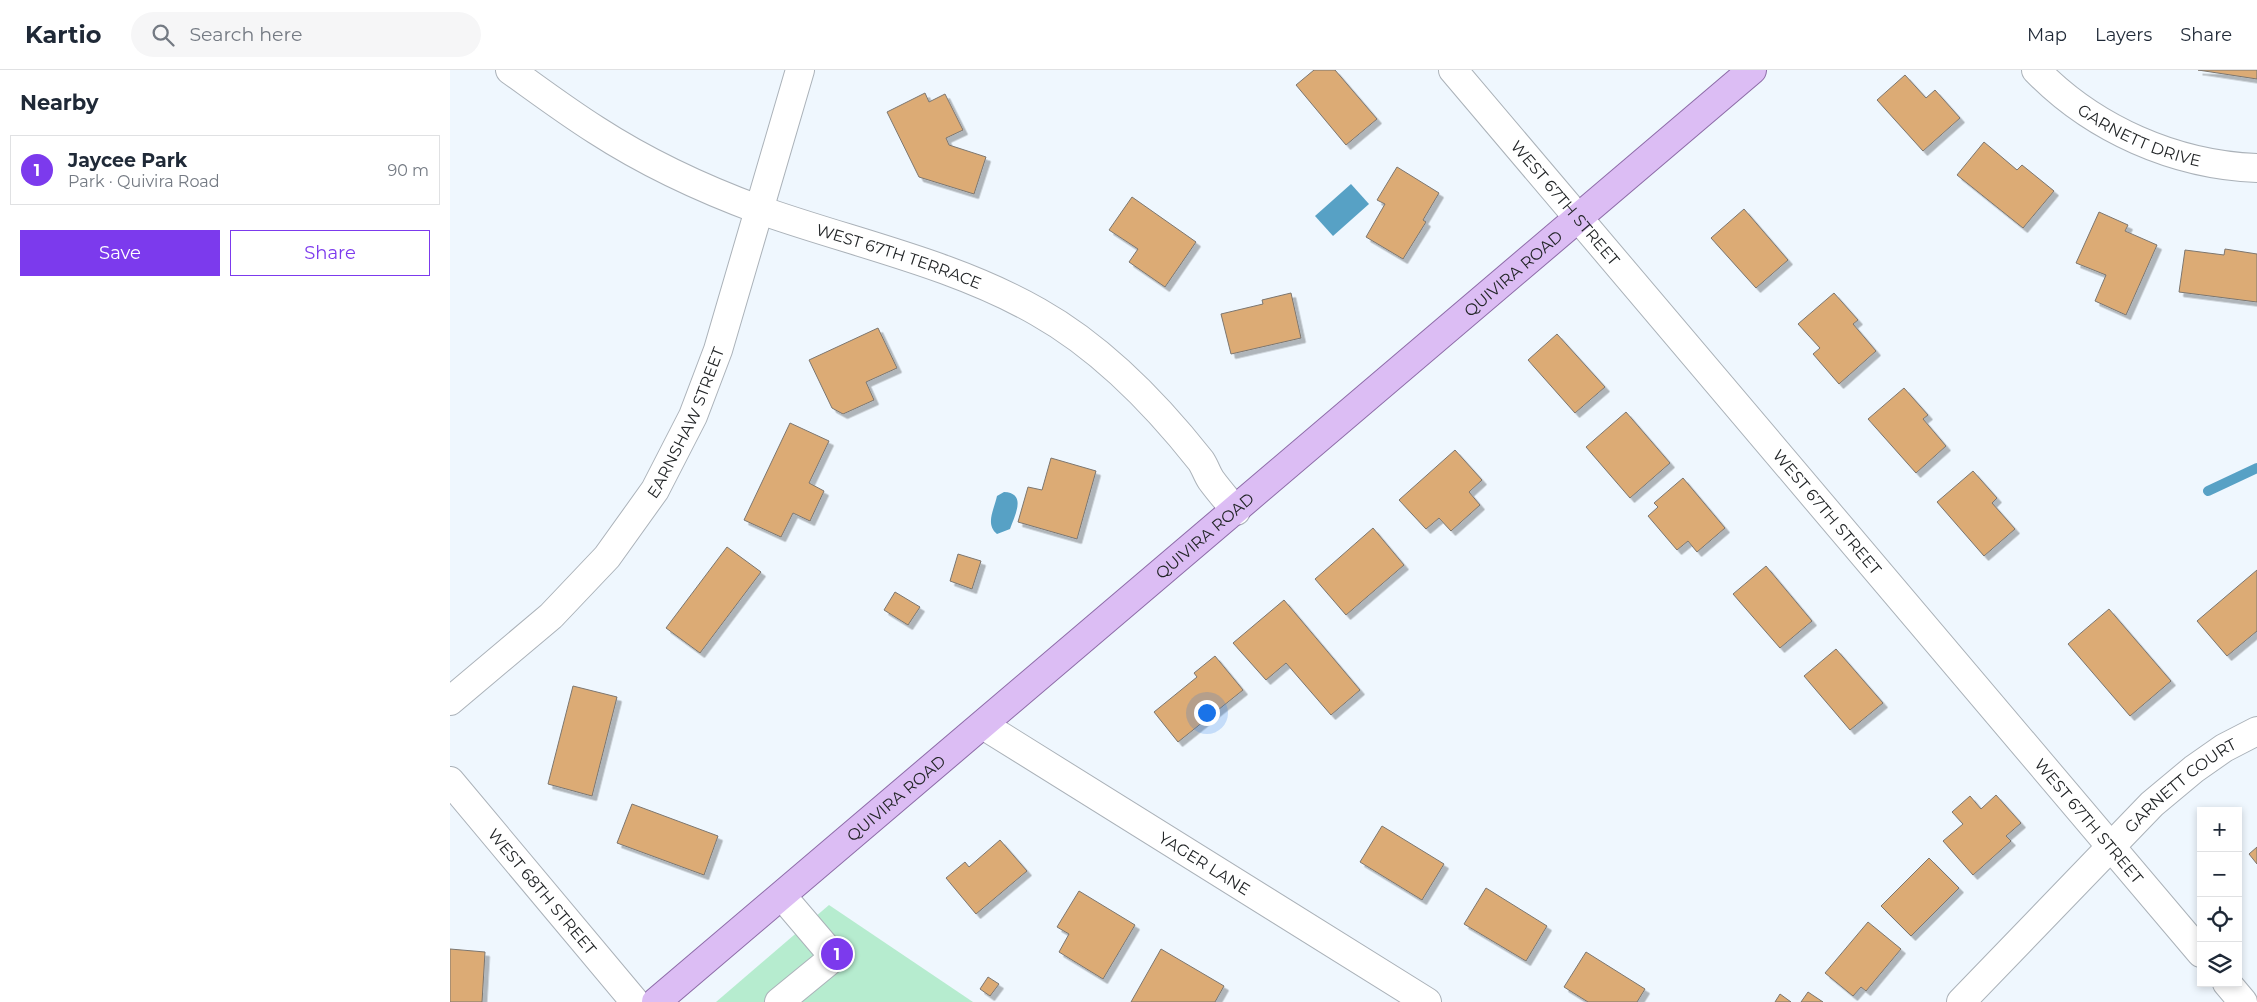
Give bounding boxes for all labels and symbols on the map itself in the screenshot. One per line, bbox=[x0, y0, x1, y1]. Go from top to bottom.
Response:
street label: GARNETT DRIVE bbox=[2074, 100, 2203, 170]
street label: WEST 67TH STREET bbox=[1507, 136, 1624, 270]
street label: WEST 67TH TERRACE bbox=[814, 220, 984, 293]
street label: QUIVIRA ROAD bbox=[1460, 226, 1566, 320]
street label: EARNSHAW STREET bbox=[643, 344, 728, 502]
street label: WEST 67TH STREET bbox=[1769, 445, 1886, 579]
street label: QUIVIRA ROAD bbox=[1151, 488, 1258, 583]
your location bbox=[1194, 700, 1220, 726]
street label: GARNETT COURT bbox=[2120, 734, 2240, 836]
street label: QUIVIRA ROAD bbox=[843, 751, 949, 845]
street label: WEST 67TH STREET bbox=[2031, 754, 2148, 888]
street label: WEST 68TH STREET bbox=[484, 824, 601, 959]
street label: YAGER LANE bbox=[1155, 827, 1254, 899]
pin: 1 bbox=[821, 935, 853, 973]

